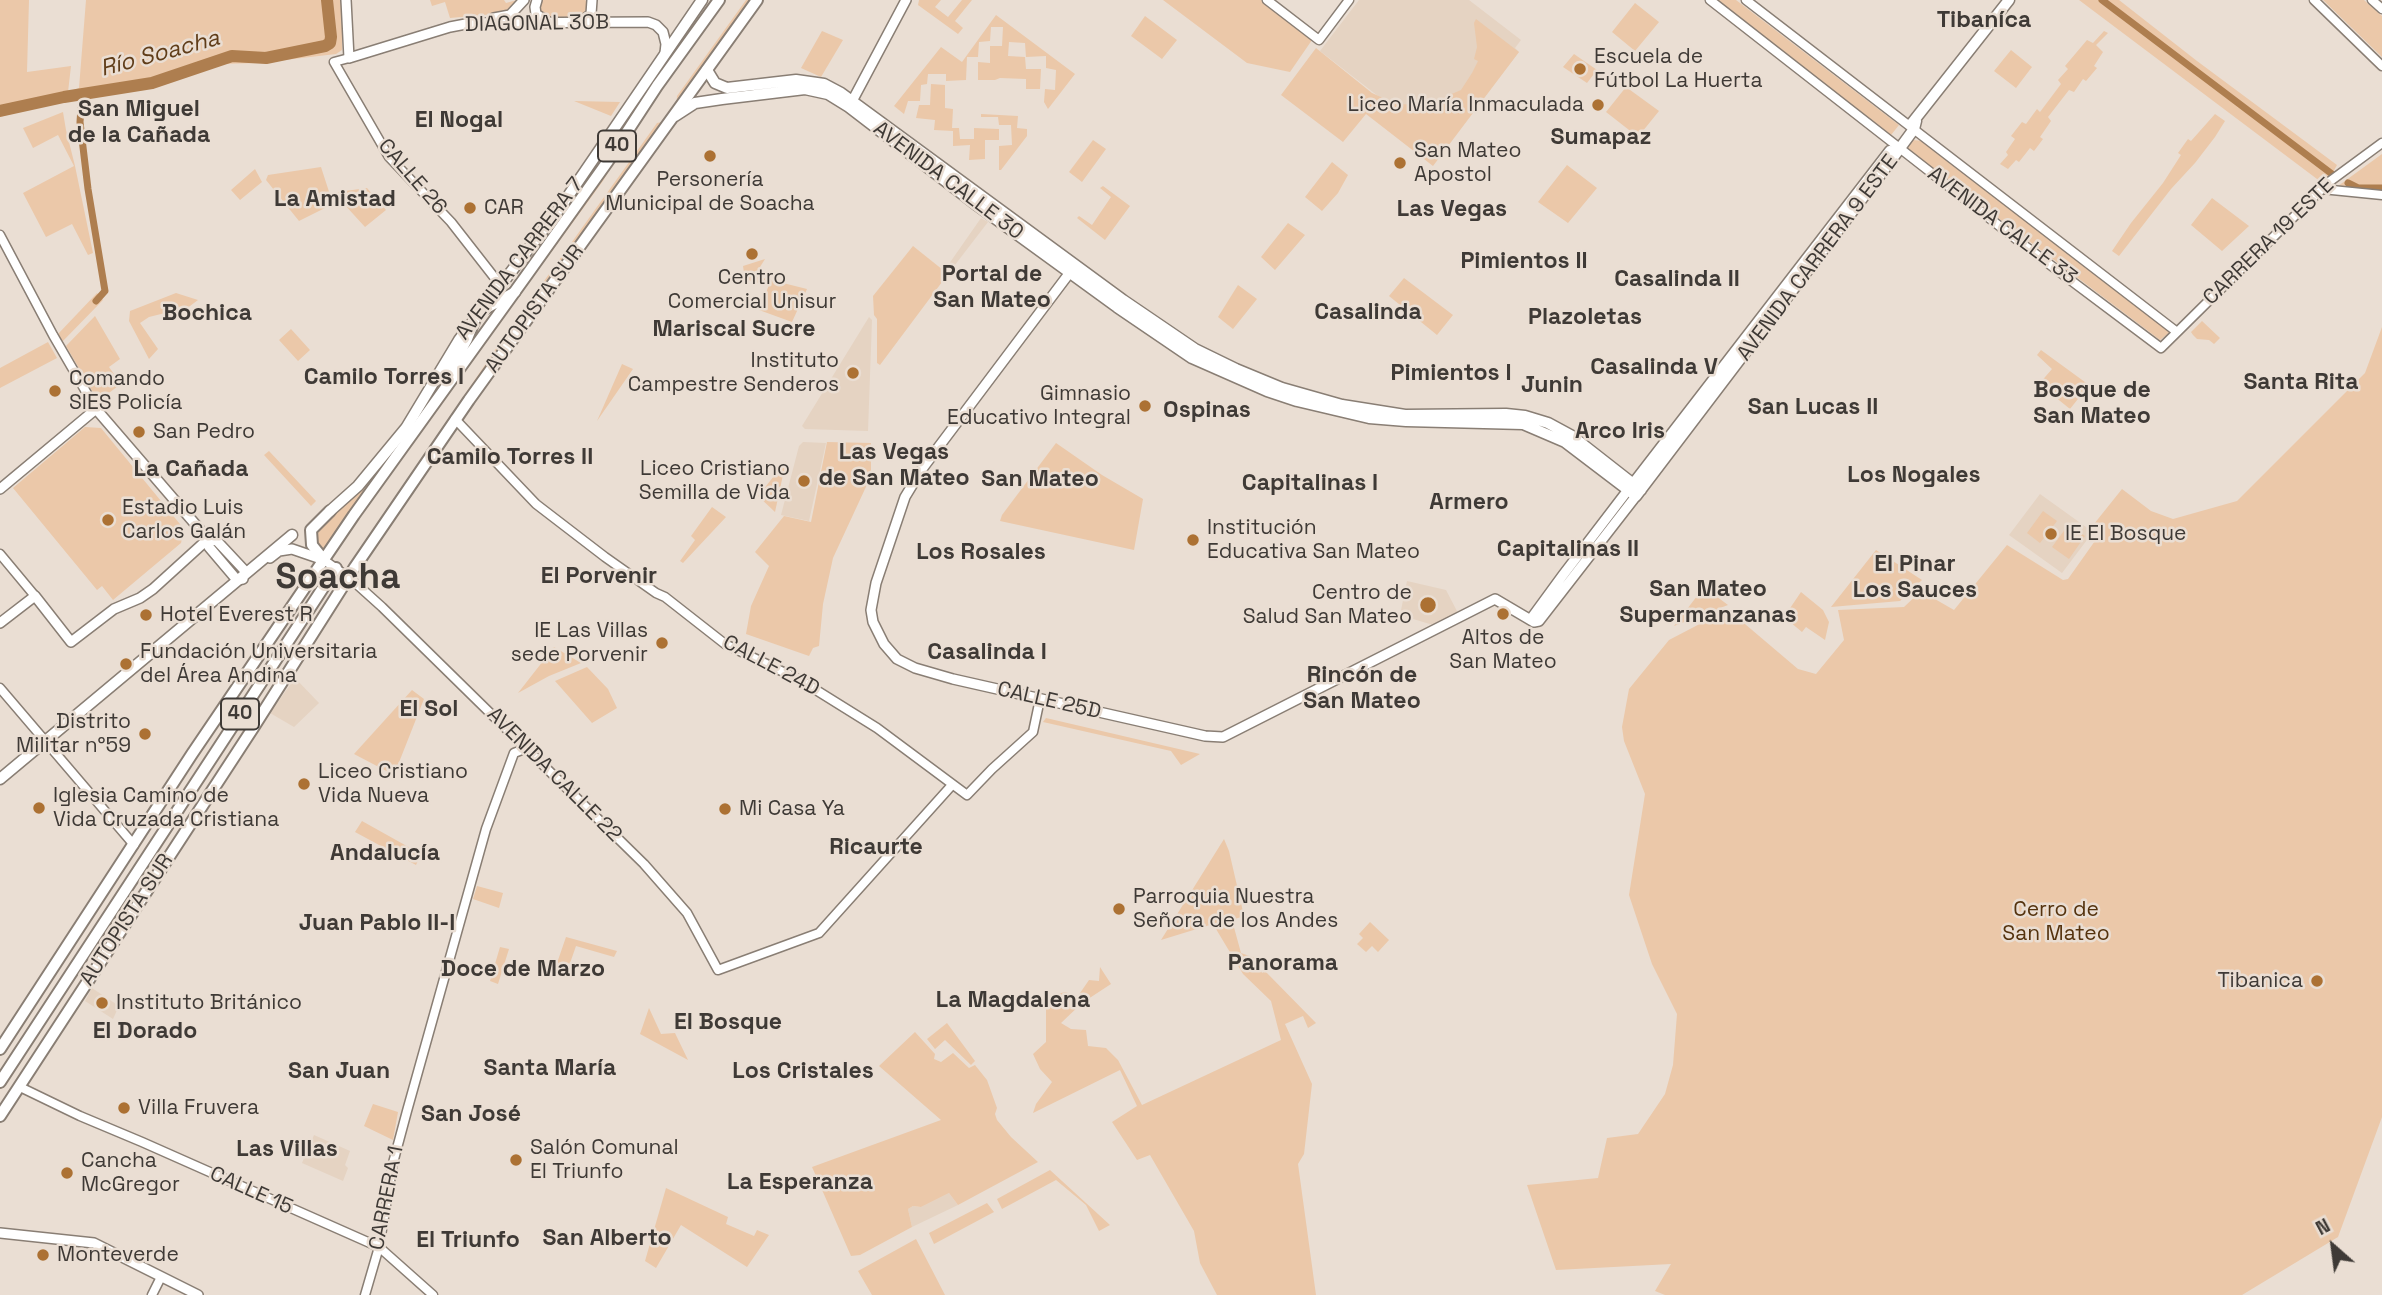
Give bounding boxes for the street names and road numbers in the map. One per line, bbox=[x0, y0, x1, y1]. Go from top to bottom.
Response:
street label: DIAGONAL 30B bbox=[465, 10, 609, 38]
street label: AVENIDA CALLE 30 bbox=[868, 116, 1028, 246]
road number: 40 bbox=[598, 130, 636, 162]
street label: CALLE 26 bbox=[372, 134, 452, 220]
street label: AVENIDA CARRERA 9 ESTE bbox=[1732, 150, 1904, 366]
street label: AVENIDA CALLE 33 bbox=[1922, 162, 2082, 290]
street label: AVENIDA CARRERA 7 bbox=[451, 173, 589, 345]
street label: CARRERA 19 ESTE bbox=[2198, 173, 2340, 311]
street label: AUTOPISTA SUR bbox=[480, 240, 590, 378]
street label: CALLE 24D bbox=[718, 630, 824, 702]
street label: CALLE 25D bbox=[995, 677, 1103, 725]
road number: 40 bbox=[221, 698, 259, 730]
street label: AVENIDA CALLE 22 bbox=[481, 702, 627, 848]
street label: AUTOPISTA SUR bbox=[75, 849, 179, 991]
street label: CARRERA 1 bbox=[365, 1144, 409, 1252]
street label: CALLE 15 bbox=[206, 1162, 296, 1220]

